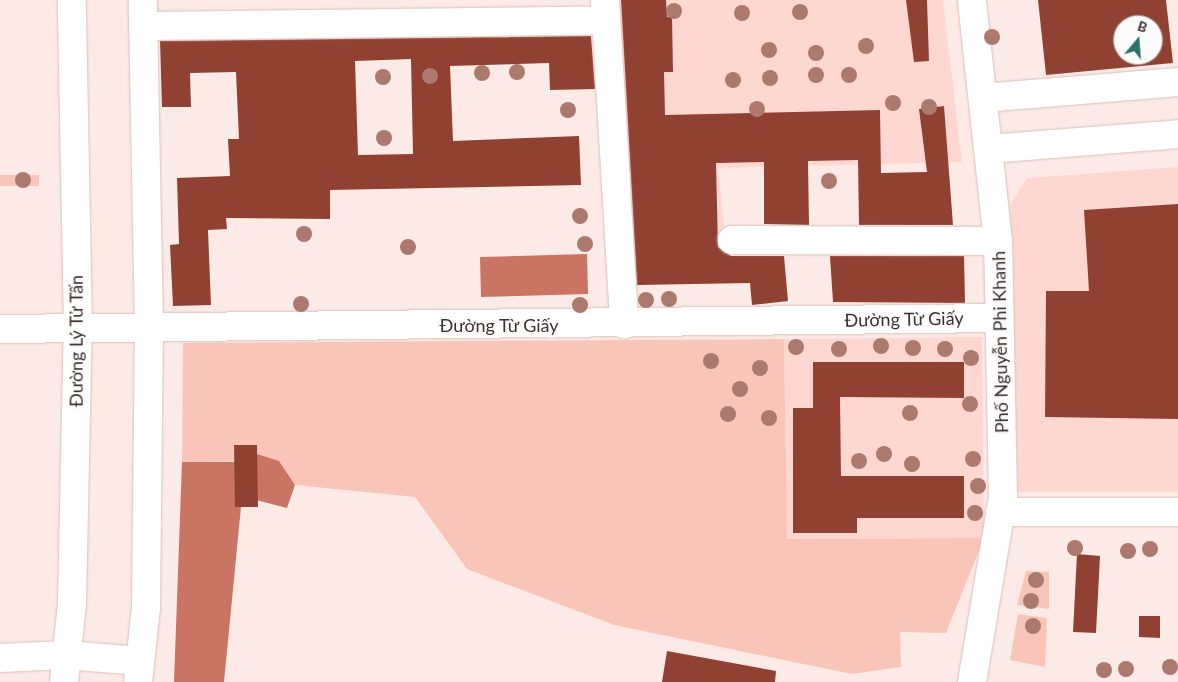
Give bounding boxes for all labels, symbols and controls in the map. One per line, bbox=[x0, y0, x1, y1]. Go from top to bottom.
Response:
north arrow bbox=[1113, 15, 1163, 65]
text: B bbox=[1135, 17, 1149, 36]
street label: Phố Nguyễn Phi Khanh bbox=[988, 251, 1012, 433]
street label: Đường Lý Tử Tấn bbox=[65, 274, 87, 408]
street label: Đường Từ Giấy bbox=[844, 307, 964, 331]
street label: Đường Từ Giấy bbox=[439, 314, 559, 336]

